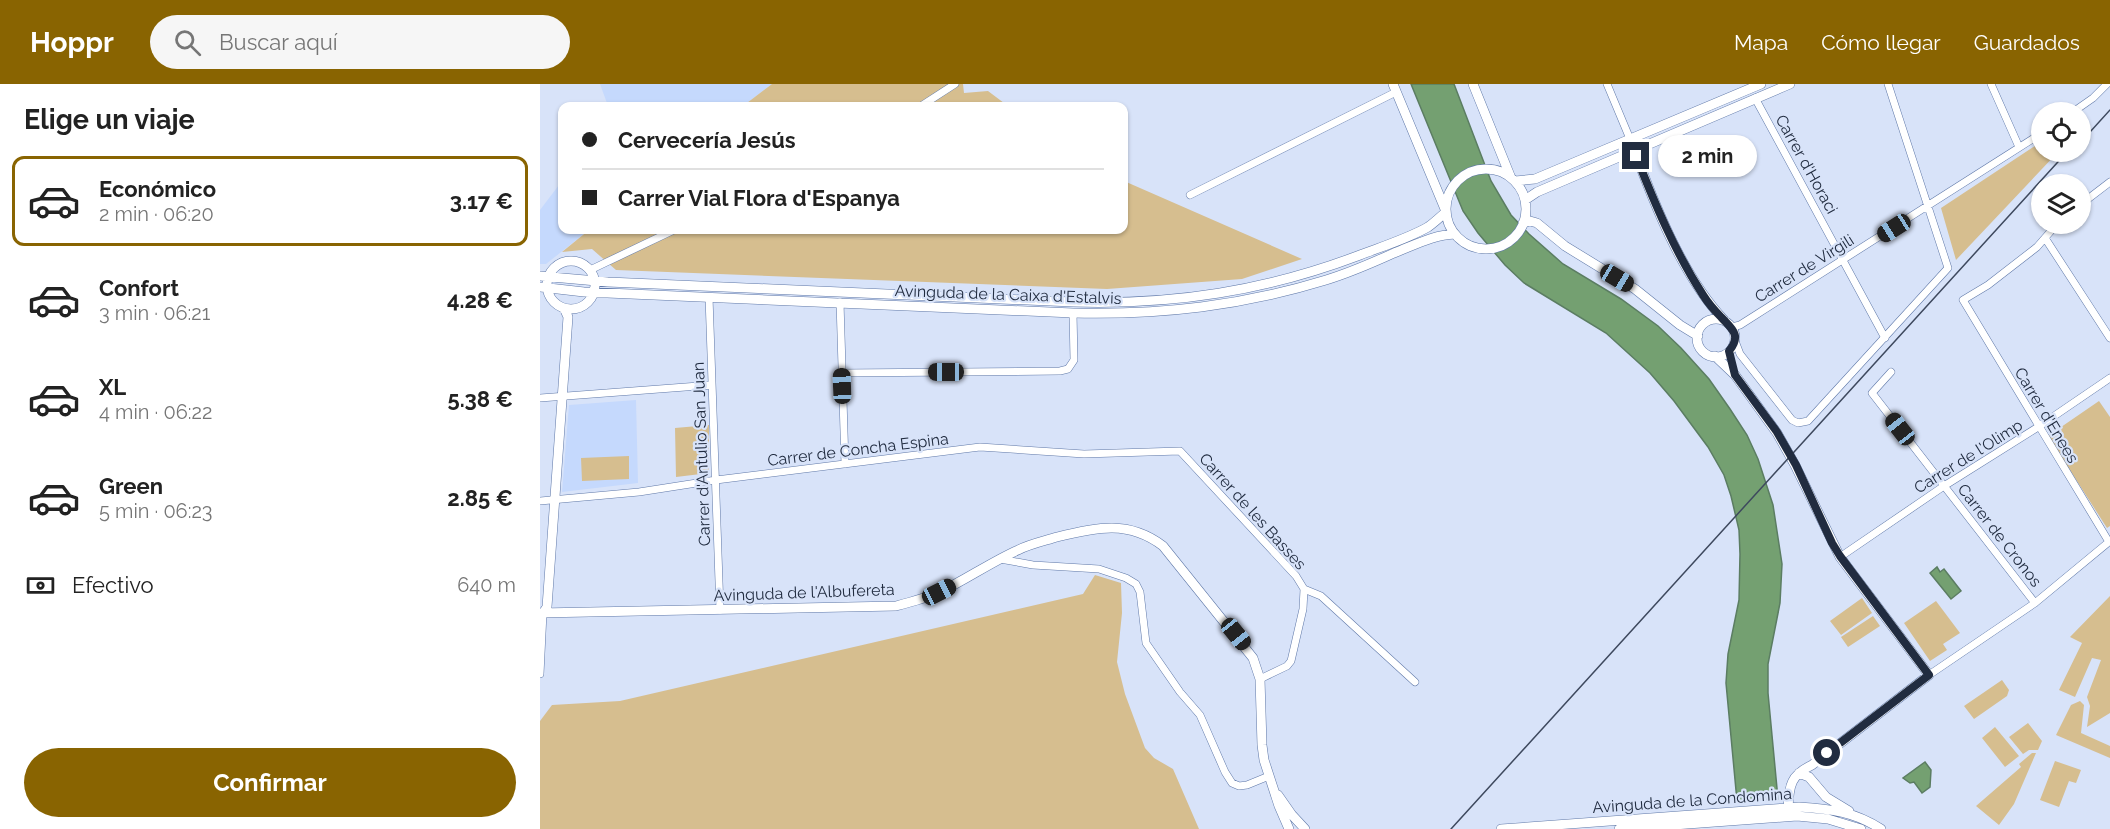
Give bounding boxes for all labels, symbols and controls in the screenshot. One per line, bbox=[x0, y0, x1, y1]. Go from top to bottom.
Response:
search box bbox=[150, 15, 570, 69]
text: Hoppr bbox=[30, 26, 114, 59]
icon: search bbox=[171, 26, 204, 59]
text: Buscar aquí bbox=[219, 29, 338, 55]
text: Mapa bbox=[1734, 30, 1788, 55]
text: Cómo llegar bbox=[1821, 30, 1941, 55]
text: Guardados bbox=[1974, 30, 2080, 55]
map controls bbox=[2031, 102, 2091, 234]
button: locate bbox=[2031, 102, 2091, 162]
text: Elige un viaje bbox=[24, 104, 195, 135]
street label: Carrer d'Horaci bbox=[1772, 111, 1842, 217]
text: Cervecería Jesús bbox=[618, 127, 796, 153]
callout: 2 min bbox=[1657, 135, 1756, 177]
route end bbox=[1622, 142, 1649, 169]
text: 2 min bbox=[1682, 144, 1733, 168]
icon: car bbox=[27, 174, 81, 228]
button: layers bbox=[2031, 174, 2091, 234]
text: Económico bbox=[99, 176, 216, 202]
text: Carrer Vial Flora d'Espanya bbox=[618, 185, 900, 211]
text: 3.17 € bbox=[450, 188, 513, 214]
text: 2 min · 06:20 bbox=[99, 202, 214, 226]
car bbox=[1874, 211, 1914, 245]
street label: Carrer de Virgili bbox=[1751, 230, 1857, 306]
car bbox=[1597, 261, 1637, 295]
icon: car bbox=[27, 273, 81, 327]
text: Confort bbox=[99, 275, 179, 301]
street label: Avinguda de la Caixa d'Estalvis bbox=[894, 281, 1122, 308]
text: 4.28 € bbox=[447, 287, 513, 313]
text: 3 min · 06:21 bbox=[99, 301, 210, 325]
street label: Carrer d'Antulio San Juan bbox=[689, 362, 714, 546]
car bbox=[928, 363, 964, 381]
street label: Carrer d'Enees bbox=[2011, 364, 2083, 467]
car bbox=[832, 368, 852, 404]
icon: car bbox=[27, 372, 81, 426]
text: XL bbox=[99, 374, 126, 400]
text: 5.38 € bbox=[447, 386, 513, 412]
text: 4 min · 06:22 bbox=[99, 400, 212, 424]
car bbox=[1882, 409, 1918, 449]
street label: Carrer de l'Olimp bbox=[1910, 415, 2026, 497]
street label: Carrer de Concha Espina bbox=[766, 429, 950, 470]
street label: Carrer de les Basses bbox=[1195, 449, 1310, 574]
icon: car bbox=[27, 471, 81, 525]
text: Green bbox=[99, 473, 163, 499]
street label: Carrer de Cronos bbox=[1954, 480, 2046, 591]
text: 2.85 € bbox=[447, 485, 513, 511]
text: 5 min · 06:23 bbox=[99, 499, 213, 523]
icon: cash bbox=[24, 569, 57, 602]
text: Efectivo bbox=[72, 572, 154, 598]
text: 640 m bbox=[457, 573, 516, 597]
car bbox=[919, 576, 959, 608]
street label: Avinguda de l'Albufereta bbox=[713, 580, 895, 605]
car bbox=[1218, 614, 1254, 654]
route start bbox=[1813, 739, 1840, 766]
button: Confirmar bbox=[24, 748, 516, 817]
street label: Avinguda de la Condomina bbox=[1592, 784, 1792, 817]

